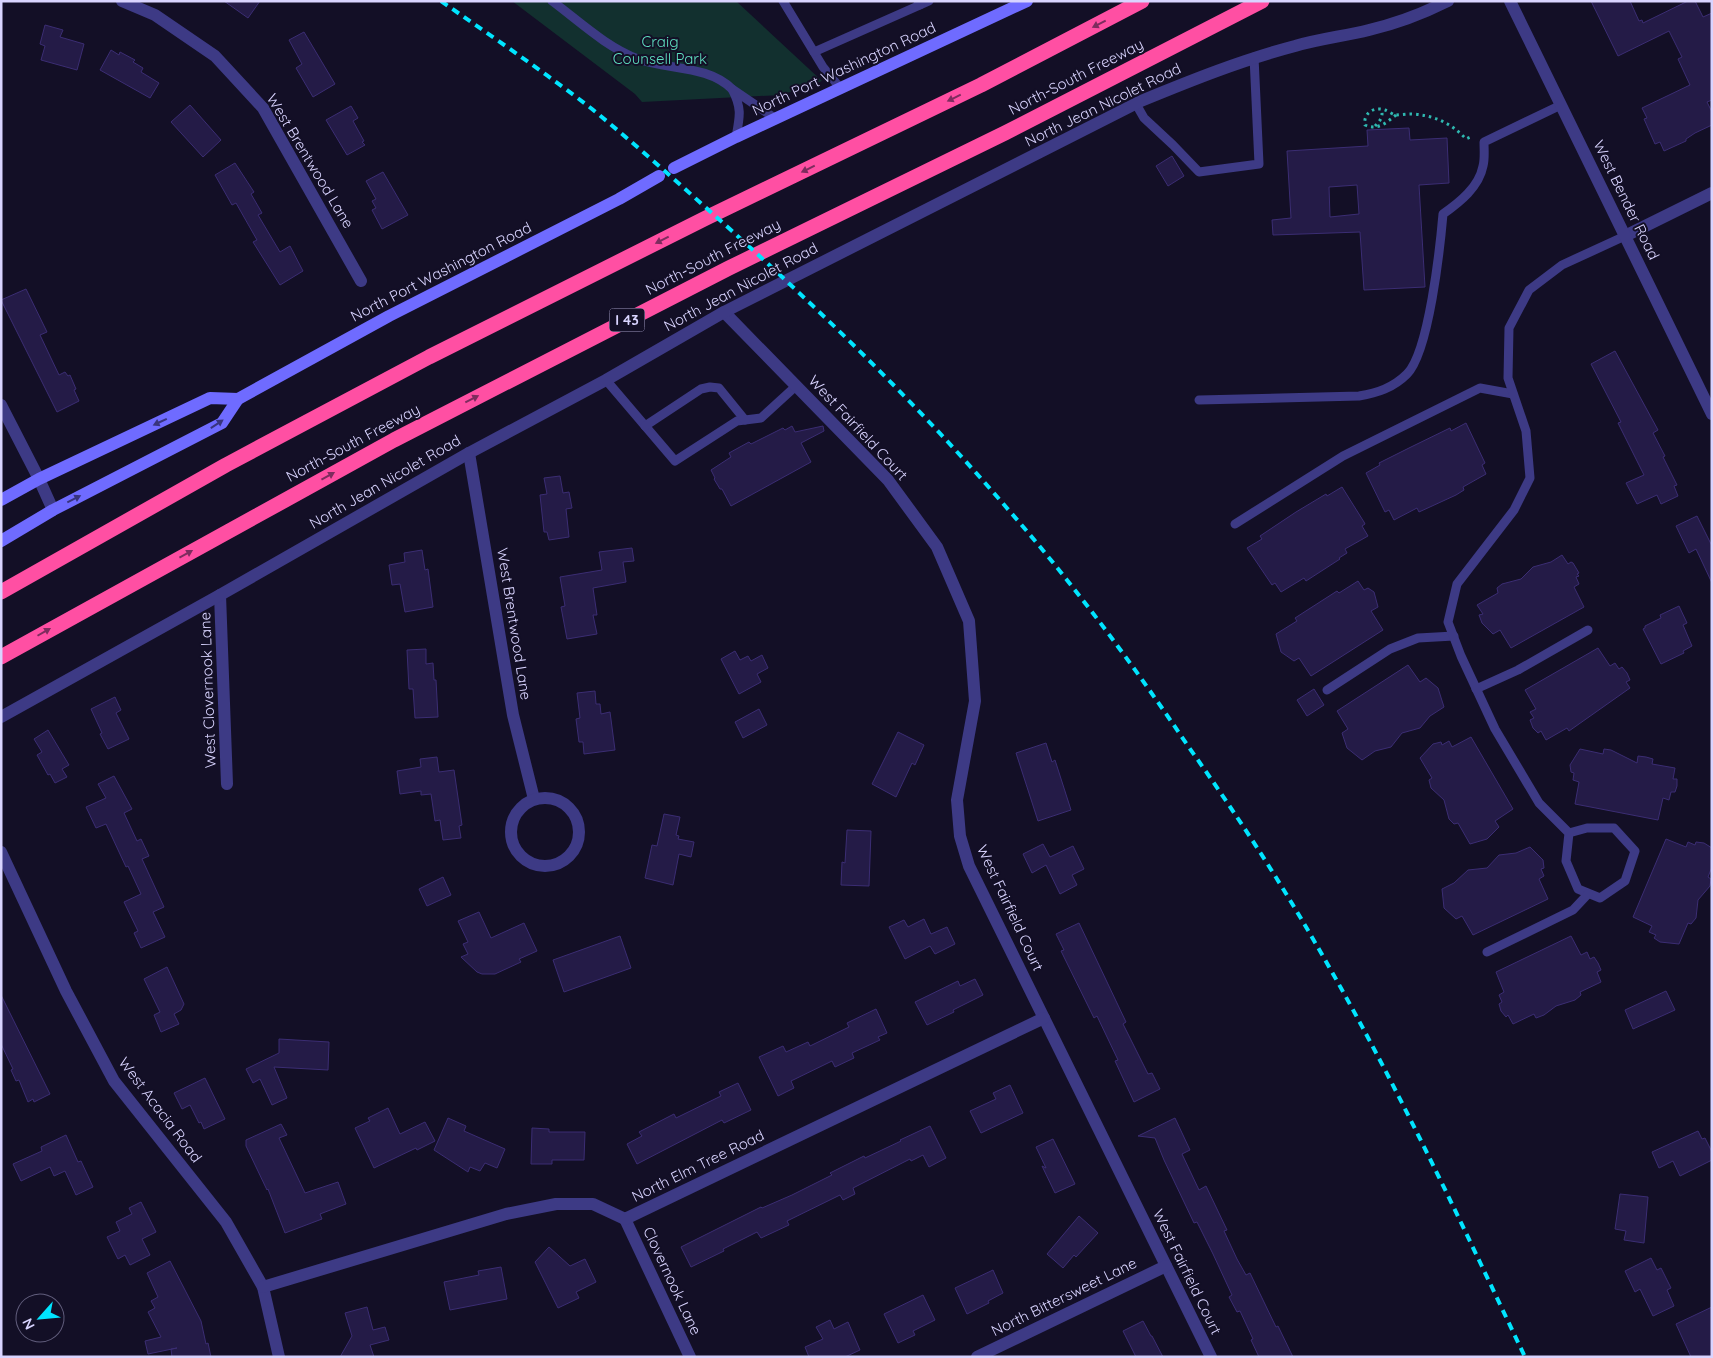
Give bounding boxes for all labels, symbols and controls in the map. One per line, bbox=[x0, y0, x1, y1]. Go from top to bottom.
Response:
street label: North Port Washington Road bbox=[749, 18, 939, 120]
one-way arrow bbox=[1092, 20, 1106, 28]
park label: Craig Counsell Park bbox=[613, 32, 707, 68]
street label: North-South Freeway bbox=[1005, 34, 1146, 119]
street label: North Jean Nicolet Road bbox=[1022, 58, 1184, 151]
street label: West Brentwood Lane bbox=[263, 90, 358, 232]
one-way arrow bbox=[947, 93, 962, 102]
street label: West Bender Road bbox=[1589, 137, 1664, 263]
one-way arrow bbox=[801, 165, 815, 173]
street label: North-South Freeway bbox=[642, 214, 783, 299]
street label: North Port Washington Road bbox=[347, 218, 534, 326]
one-way arrow bbox=[655, 236, 670, 244]
street label: North Jean Nicolet Road bbox=[661, 238, 821, 335]
road number: I 43 bbox=[610, 308, 644, 332]
street label: West Fairfield Court bbox=[805, 371, 912, 484]
one-way arrow bbox=[465, 395, 479, 403]
street label: North-South Freeway bbox=[283, 399, 423, 486]
one-way arrow bbox=[153, 418, 167, 426]
one-way arrow bbox=[211, 419, 224, 428]
street label: North Jean Nicolet Road bbox=[306, 430, 464, 533]
one-way arrow bbox=[322, 471, 335, 480]
one-way arrow bbox=[67, 495, 81, 503]
street label: West Brentwood Lane bbox=[493, 546, 536, 701]
one-way arrow bbox=[178, 550, 193, 558]
street label: West Clovernook Lane bbox=[195, 612, 220, 768]
one-way arrow bbox=[37, 628, 50, 637]
street label: West Fairfield Court bbox=[973, 842, 1048, 974]
street label: West Acacia Road bbox=[115, 1053, 206, 1166]
street label: North Elm Tree Road bbox=[628, 1125, 767, 1206]
street label: West Fairfield Court bbox=[1149, 1206, 1226, 1338]
street label: Clovernook Lane bbox=[639, 1224, 706, 1338]
street label: North Bittersweet Lane bbox=[988, 1253, 1140, 1340]
north arrow bbox=[15, 1293, 65, 1343]
text: N bbox=[18, 1315, 39, 1333]

